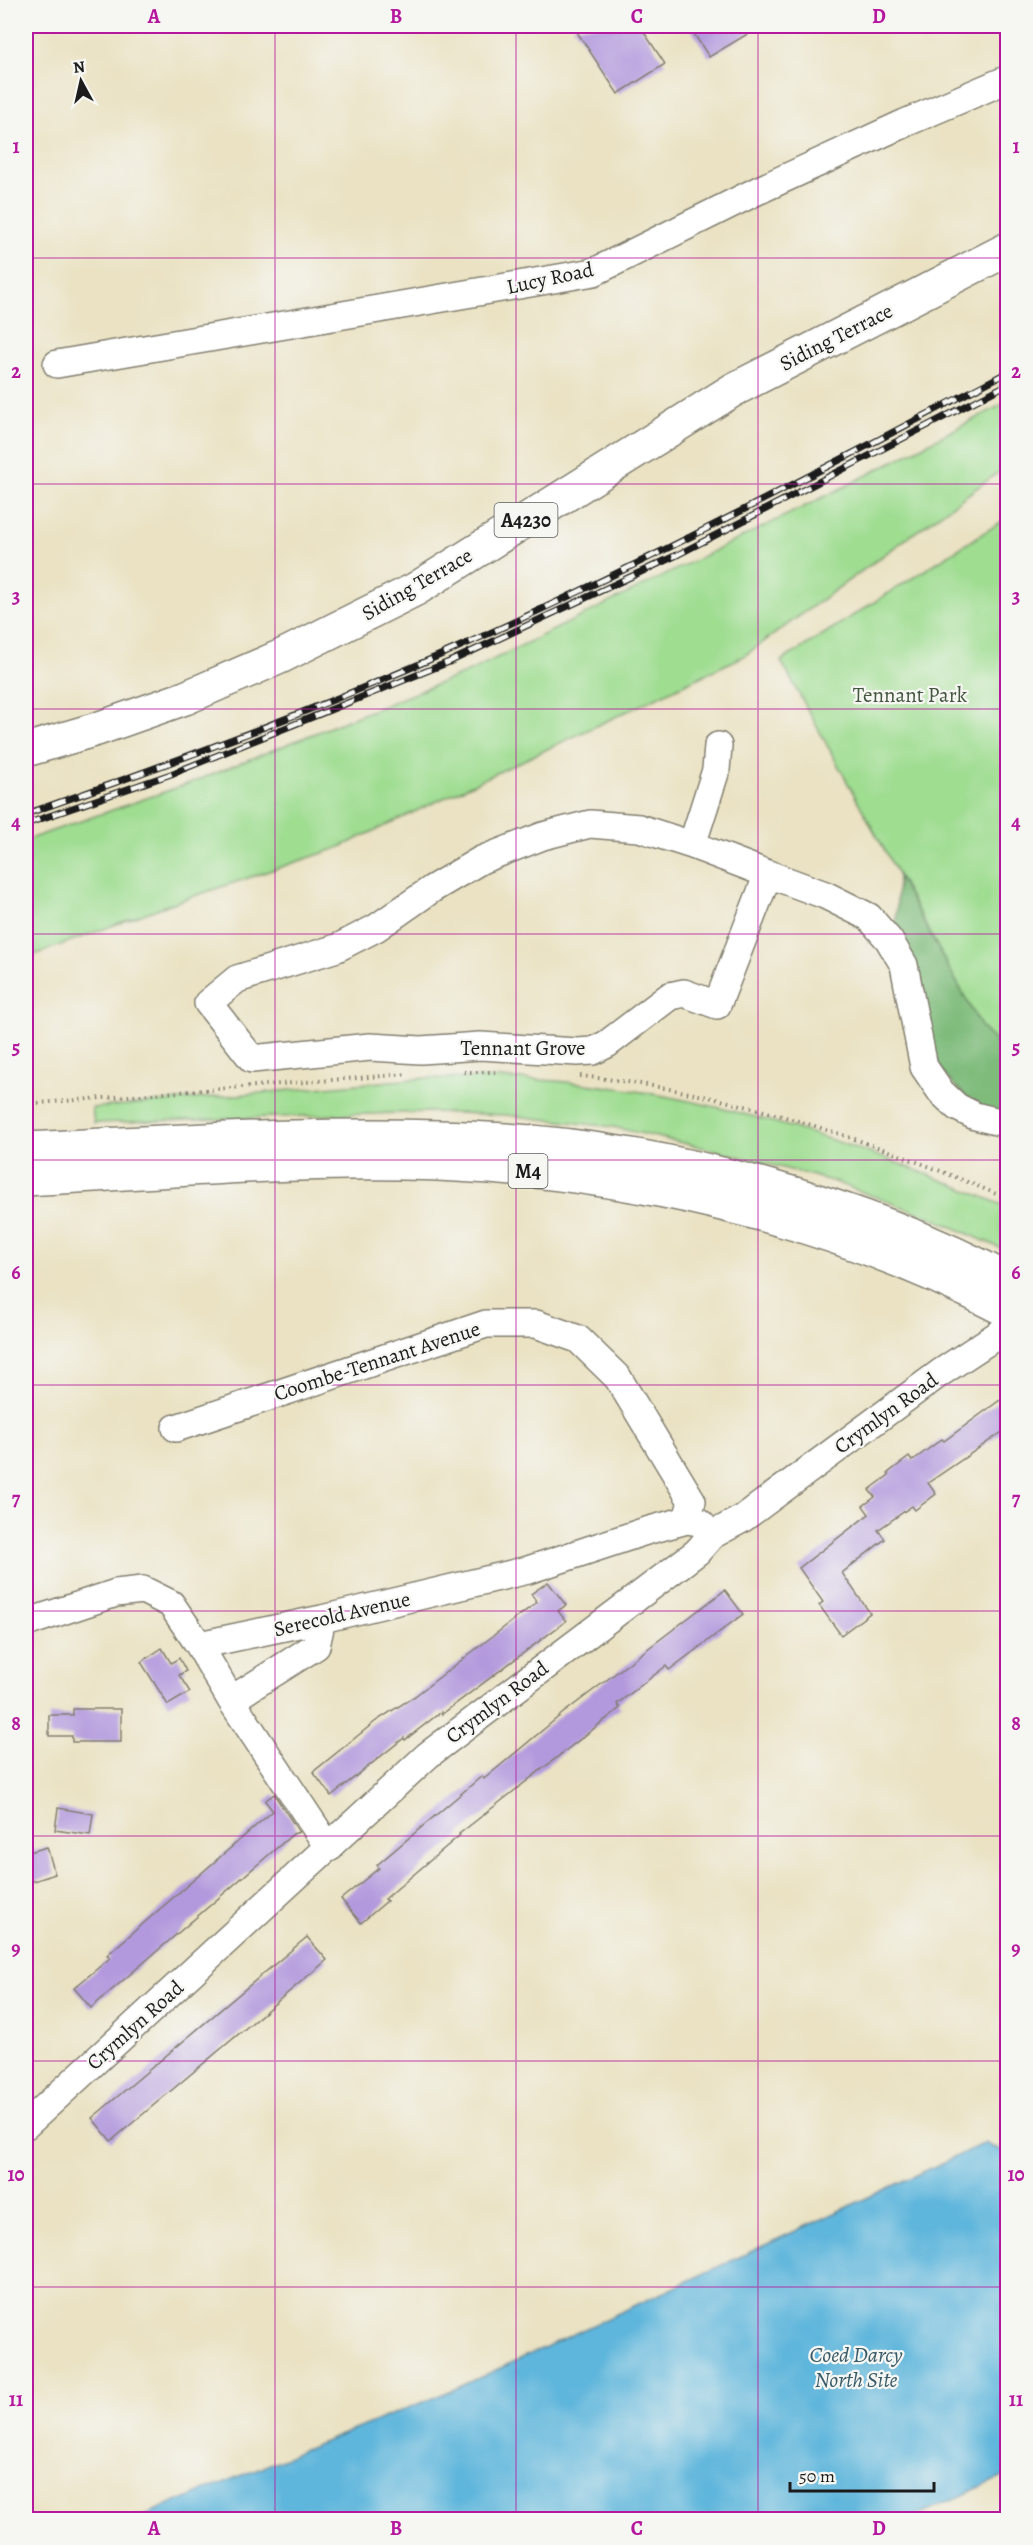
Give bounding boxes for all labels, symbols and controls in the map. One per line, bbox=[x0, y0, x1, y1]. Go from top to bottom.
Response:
text: A bbox=[147, 3, 161, 30]
text: B bbox=[390, 3, 402, 30]
text: C bbox=[631, 3, 643, 30]
text: D bbox=[872, 3, 886, 30]
north arrow bbox=[51, 51, 111, 111]
text: N bbox=[72, 55, 87, 79]
text: 1 bbox=[12, 133, 20, 160]
text: 1 bbox=[1012, 133, 1020, 160]
street label: Lucy Road bbox=[504, 255, 597, 301]
street label: Siding Terrace bbox=[775, 296, 897, 378]
text: 2 bbox=[11, 358, 21, 385]
text: 2 bbox=[1011, 358, 1021, 385]
road number: A4230 bbox=[494, 503, 558, 537]
street label: Siding Terrace bbox=[357, 541, 477, 627]
text: 3 bbox=[12, 583, 20, 610]
text: 3 bbox=[1012, 583, 1020, 610]
park label: Tennant Park bbox=[853, 681, 968, 709]
text: 4 bbox=[11, 809, 21, 836]
text: 4 bbox=[1011, 809, 1021, 836]
text: 5 bbox=[12, 1034, 20, 1061]
street label: Tennant Grove bbox=[461, 1034, 585, 1062]
text: 5 bbox=[1012, 1034, 1020, 1061]
road number: M4 bbox=[508, 1154, 548, 1188]
text: 6 bbox=[11, 1259, 21, 1286]
text: 6 bbox=[1011, 1259, 1021, 1286]
street label: Coombe-Tennant Avenue bbox=[270, 1314, 484, 1408]
street label: Crymlyn Road bbox=[828, 1365, 944, 1460]
text: 7 bbox=[12, 1485, 21, 1512]
text: 7 bbox=[1012, 1485, 1021, 1512]
street label: Serecold Avenue bbox=[271, 1585, 413, 1643]
street label: Crymlyn Road bbox=[440, 1654, 555, 1750]
text: 8 bbox=[11, 1710, 21, 1737]
text: 8 bbox=[1011, 1710, 1021, 1737]
text: 9 bbox=[11, 1935, 21, 1962]
text: 9 bbox=[1011, 1935, 1021, 1962]
street label: Crymlyn Road bbox=[80, 1973, 190, 2076]
text: 10 bbox=[7, 2161, 25, 2188]
text: 10 bbox=[1007, 2161, 1025, 2188]
water label: Coed Darcy North Site bbox=[809, 2340, 903, 2395]
text: 11 bbox=[9, 2386, 23, 2413]
text: 11 bbox=[1009, 2386, 1023, 2413]
scale bar bbox=[790, 2455, 934, 2493]
text: 50 m bbox=[799, 2464, 835, 2488]
text: A bbox=[147, 2515, 161, 2542]
text: B bbox=[390, 2515, 402, 2542]
text: C bbox=[631, 2515, 643, 2542]
text: D bbox=[872, 2515, 886, 2542]

